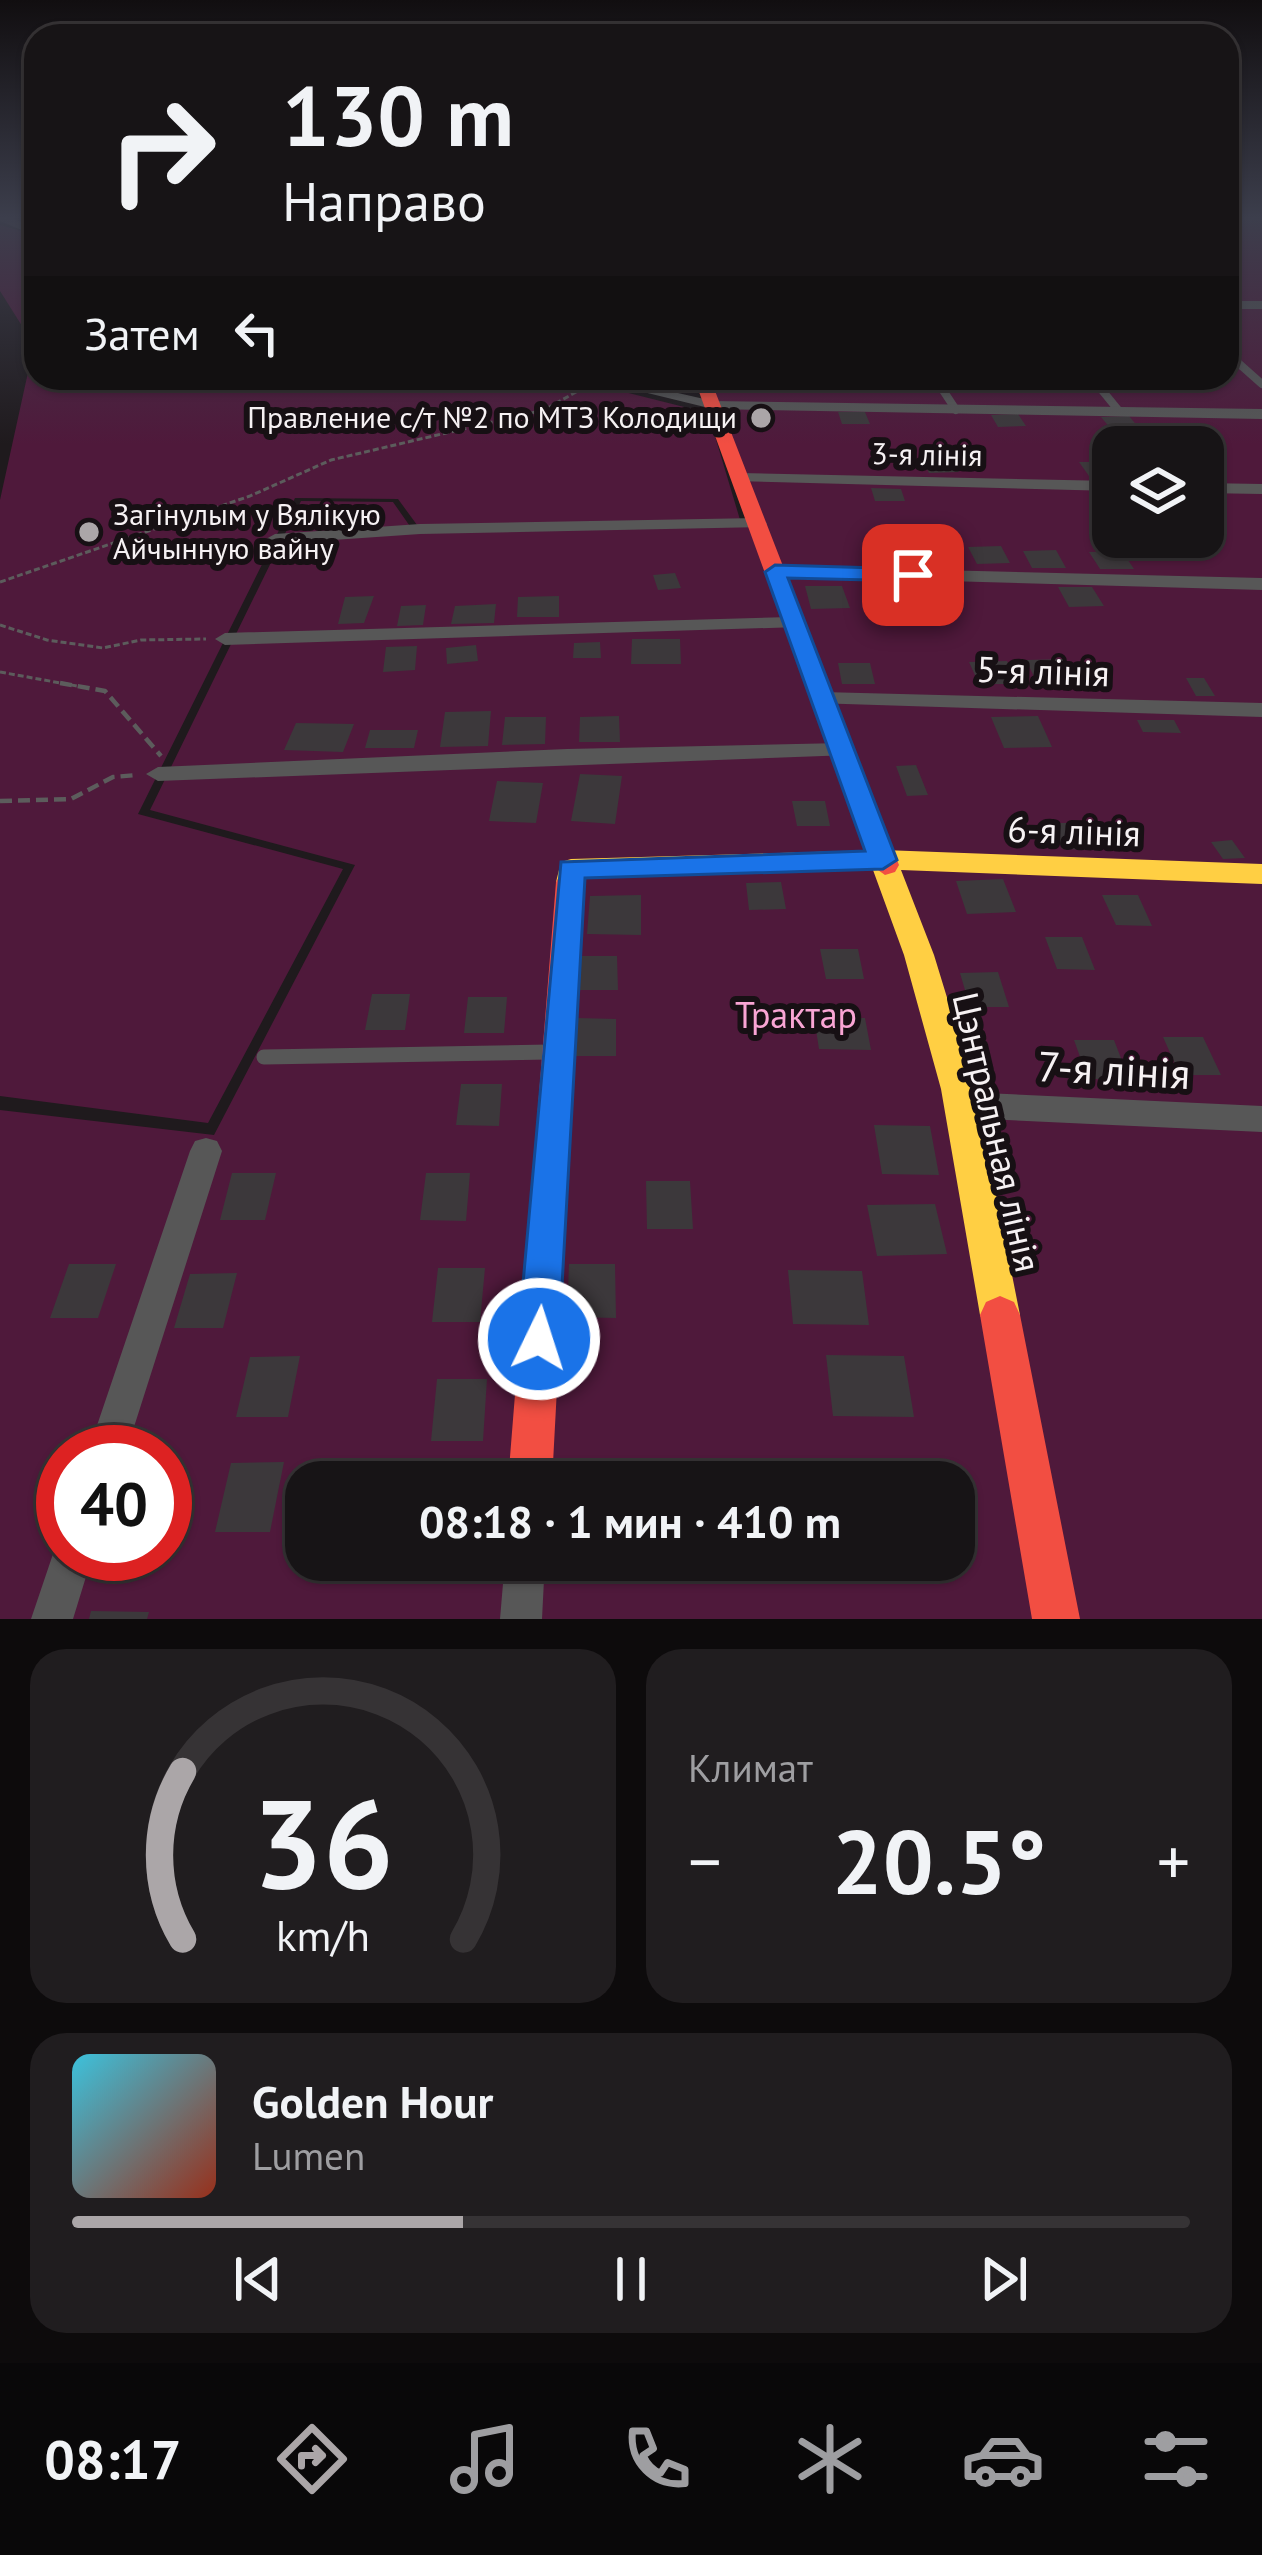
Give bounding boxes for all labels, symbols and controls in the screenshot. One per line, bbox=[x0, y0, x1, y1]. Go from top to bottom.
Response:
text: 130 m bbox=[282, 60, 514, 169]
icon: right bbox=[84, 72, 240, 228]
text: Направо bbox=[282, 166, 486, 236]
icon: left bbox=[224, 300, 290, 366]
text: Затем bbox=[84, 304, 200, 362]
place label: Правление с/т №2 по МТЗ Колодищи bbox=[247, 397, 737, 436]
marker: Правление с/т №2 по МТЗ Колодищи bbox=[748, 405, 774, 431]
map controls bbox=[1092, 426, 1224, 558]
button: layers bbox=[1092, 426, 1224, 558]
street label: 3-я лінія bbox=[871, 433, 983, 474]
place label: Загінулым у Вялікую Айчынную вайну bbox=[113, 494, 381, 567]
marker: Загінулым у Вялікую Айчынную вайну bbox=[76, 519, 102, 545]
pin bbox=[862, 524, 964, 626]
icon: arrive bbox=[880, 542, 946, 608]
street label: 5-я лінія bbox=[976, 645, 1110, 696]
street label: 6-я лінія bbox=[1007, 805, 1141, 856]
street label: Цэнтральная лінія bbox=[942, 988, 1052, 1276]
park label: Трактар bbox=[735, 991, 857, 1038]
street label: 7-я лінія bbox=[1036, 1038, 1192, 1101]
position arrow bbox=[476, 1276, 602, 1402]
speed limit sign: 40 bbox=[36, 1425, 192, 1581]
text: 08:18 · 1 мин · 410 m bbox=[419, 1492, 841, 1550]
text: Климат bbox=[688, 1742, 813, 1793]
text: 36 bbox=[252, 1761, 394, 1922]
text: 20.5° bbox=[832, 1802, 1046, 1919]
text: − bbox=[688, 1818, 721, 1903]
text: + bbox=[1157, 1818, 1190, 1903]
text: km/h bbox=[276, 1907, 370, 1963]
text: Golden Hour bbox=[252, 2072, 493, 2130]
text: Lumen bbox=[252, 2130, 365, 2181]
icon: previous bbox=[225, 2246, 291, 2312]
icon: pause bbox=[598, 2246, 664, 2312]
icon: next bbox=[971, 2246, 1037, 2312]
icon: directions bbox=[270, 2417, 354, 2501]
icon: music bbox=[443, 2417, 527, 2501]
icon: phone bbox=[615, 2417, 699, 2501]
icon: climate bbox=[788, 2417, 872, 2501]
icon: car bbox=[961, 2417, 1045, 2501]
icon: filters bbox=[1134, 2417, 1218, 2501]
text: 08:17 bbox=[44, 2424, 181, 2494]

